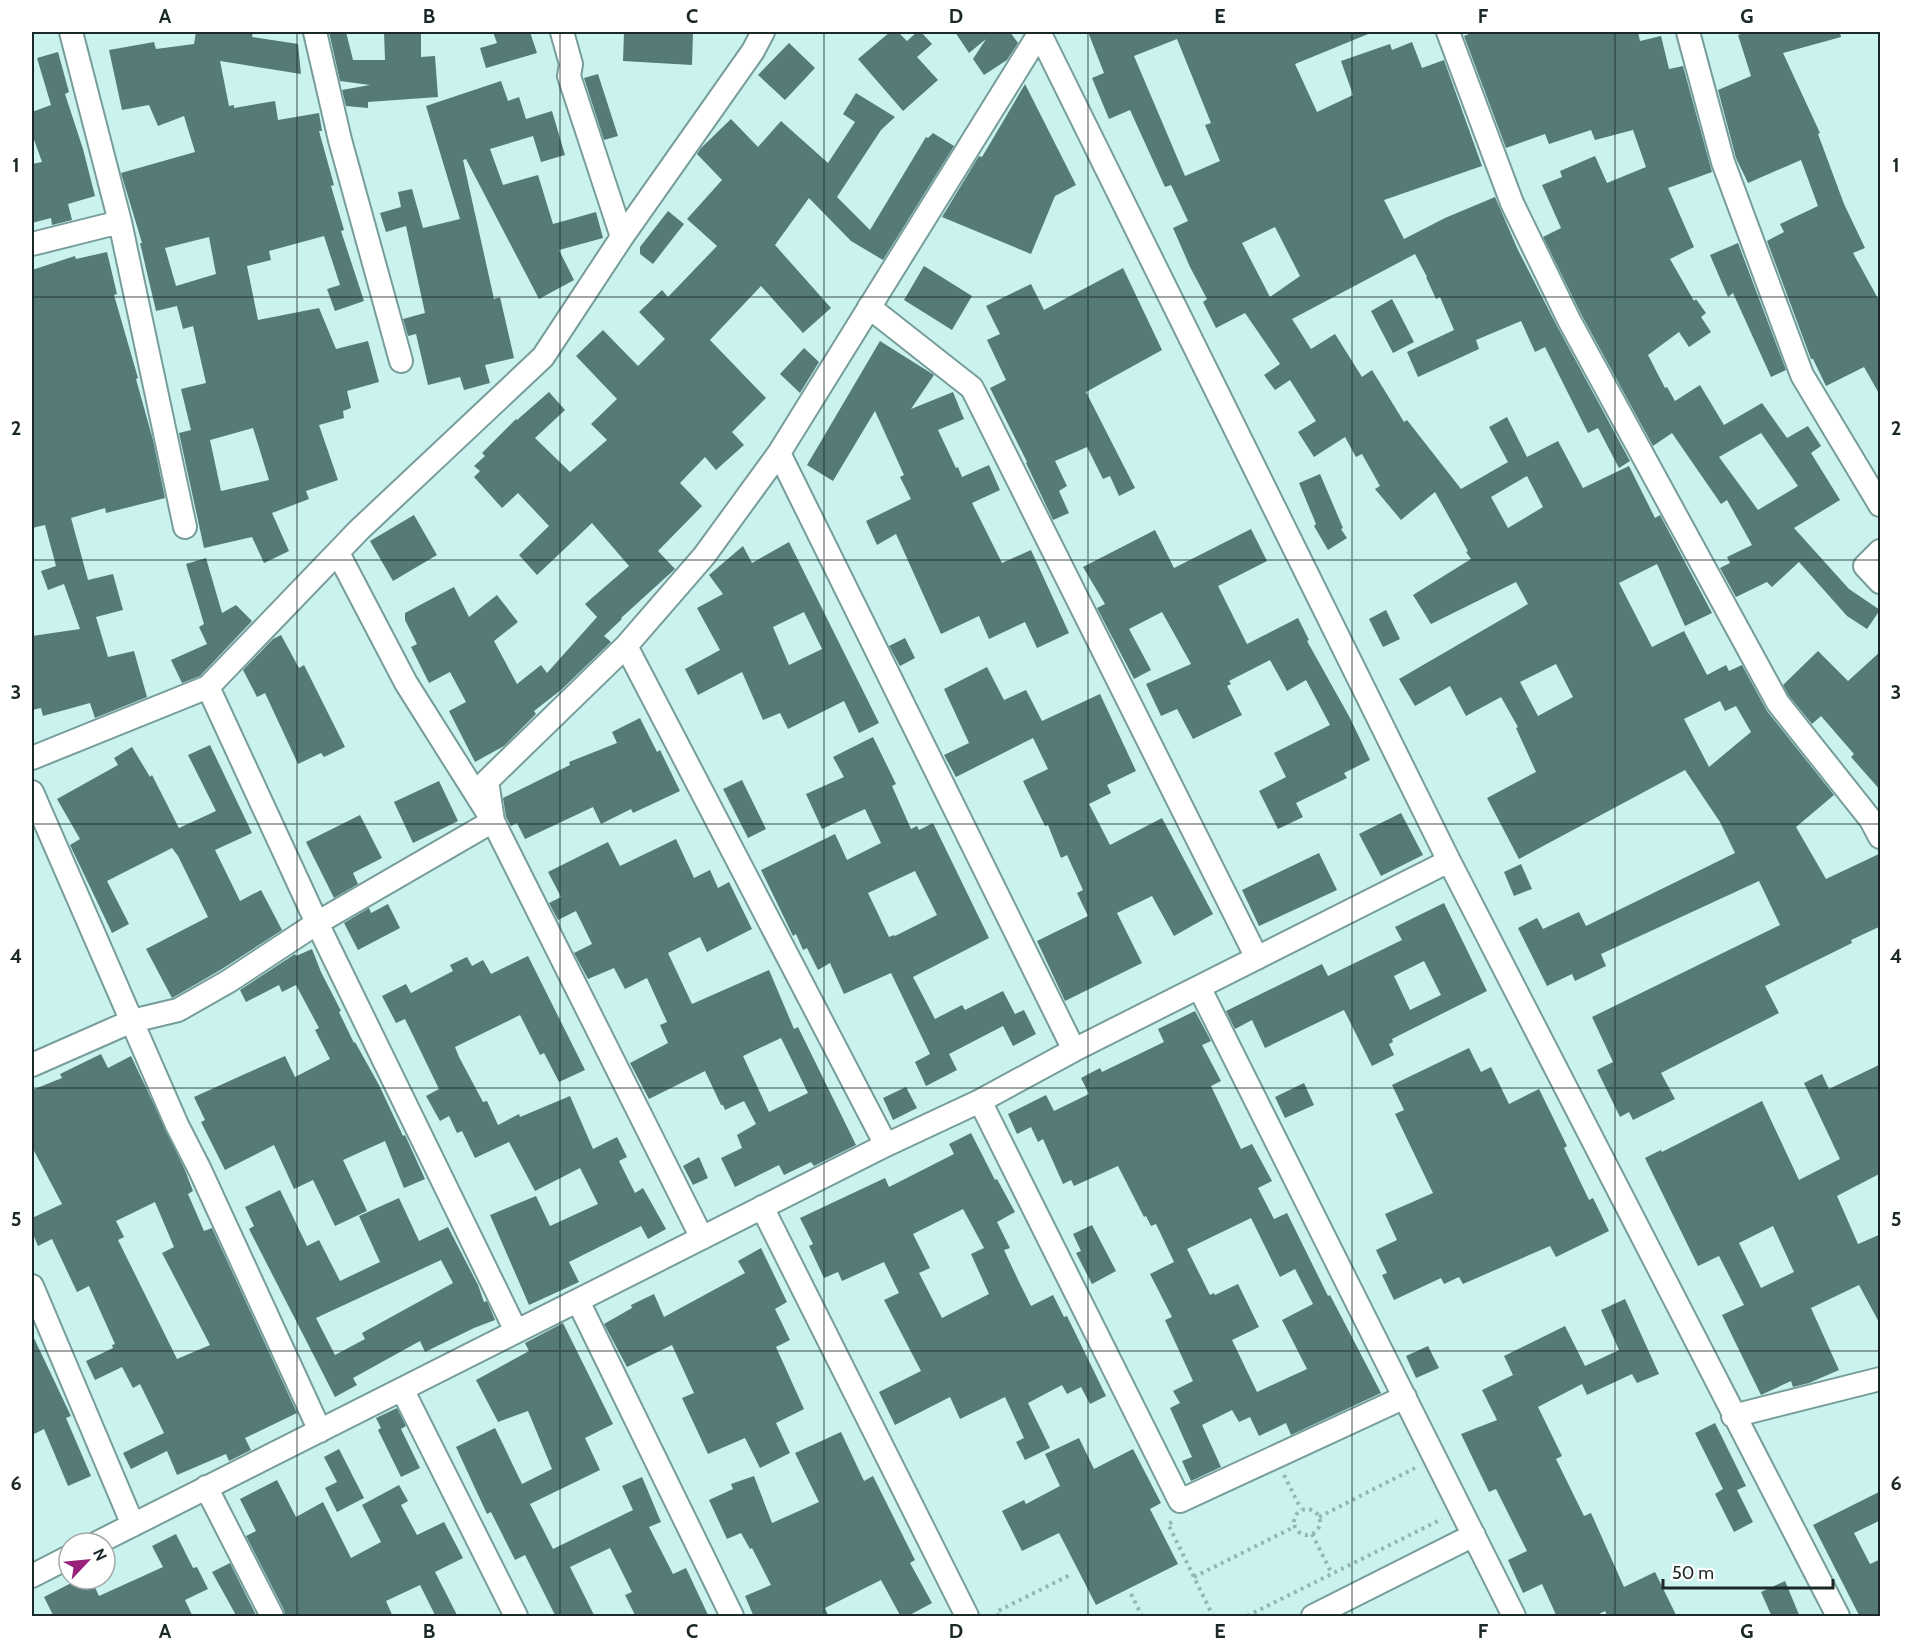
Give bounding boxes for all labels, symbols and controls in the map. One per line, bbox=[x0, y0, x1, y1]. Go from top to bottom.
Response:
text: A bbox=[159, 4, 172, 28]
text: B bbox=[423, 4, 435, 28]
text: C bbox=[686, 4, 698, 28]
text: D bbox=[949, 4, 963, 28]
text: E bbox=[1214, 4, 1226, 28]
text: F bbox=[1478, 4, 1489, 28]
text: G bbox=[1740, 4, 1754, 28]
text: 1 bbox=[12, 153, 20, 177]
text: 1 bbox=[1892, 153, 1900, 177]
text: 2 bbox=[11, 416, 21, 440]
text: 2 bbox=[1891, 416, 1901, 440]
text: 3 bbox=[11, 680, 21, 704]
text: 3 bbox=[1891, 680, 1901, 704]
text: 4 bbox=[10, 944, 22, 968]
text: 4 bbox=[1890, 944, 1902, 968]
text: 5 bbox=[11, 1207, 21, 1231]
text: 5 bbox=[1891, 1207, 1901, 1231]
text: 6 bbox=[10, 1471, 22, 1495]
text: 6 bbox=[1890, 1471, 1902, 1495]
north arrow bbox=[57, 1531, 117, 1591]
text: N bbox=[89, 1545, 111, 1564]
scale bar bbox=[1663, 1552, 1832, 1590]
text: 50 m bbox=[1672, 1562, 1714, 1584]
text: A bbox=[159, 1619, 172, 1643]
text: B bbox=[423, 1619, 435, 1643]
text: C bbox=[686, 1619, 698, 1643]
text: D bbox=[949, 1619, 963, 1643]
text: E bbox=[1214, 1619, 1226, 1643]
text: F bbox=[1478, 1619, 1489, 1643]
text: G bbox=[1740, 1619, 1754, 1643]

